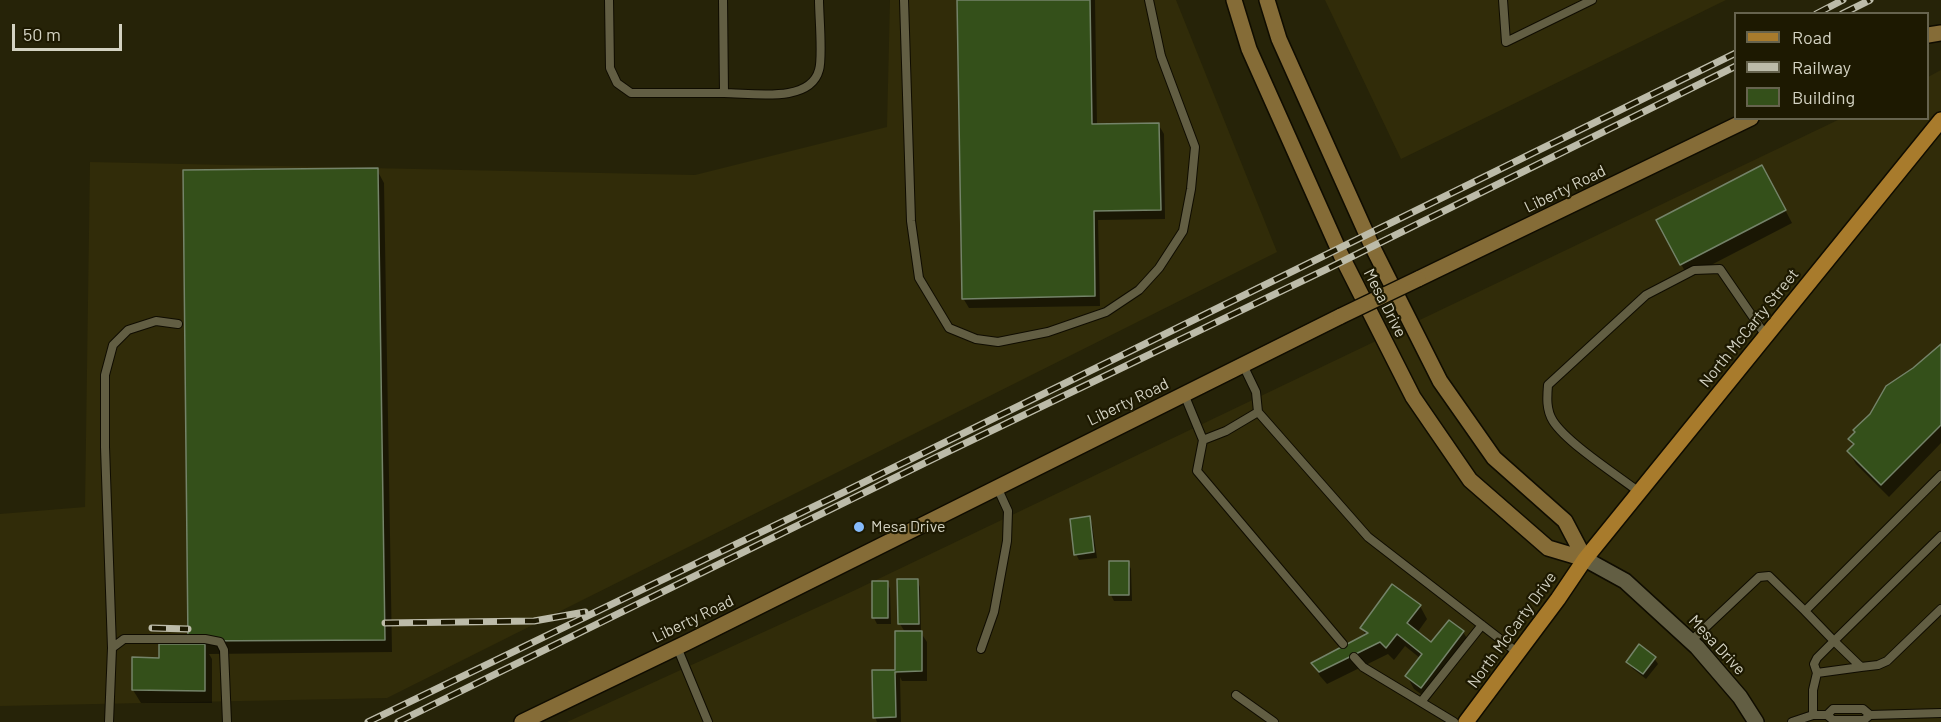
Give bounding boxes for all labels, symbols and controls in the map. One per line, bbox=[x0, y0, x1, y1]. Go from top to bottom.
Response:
scale bar bbox=[15, 12, 124, 50]
legend bbox=[1734, 12, 1929, 120]
text: 50 m bbox=[23, 23, 61, 45]
text: Road bbox=[1792, 26, 1832, 48]
text: Railway bbox=[1792, 56, 1851, 78]
text: Building bbox=[1792, 86, 1855, 108]
street label: Liberty Road bbox=[1521, 161, 1609, 217]
street label: Mesa Drive bbox=[1360, 265, 1410, 341]
street label: North McCarty Street bbox=[1695, 265, 1803, 391]
street label: Liberty Road bbox=[1084, 374, 1172, 430]
place label: Mesa Drive bbox=[871, 517, 946, 537]
marker: Mesa Drive bbox=[852, 520, 866, 534]
street label: North McCarty Drive bbox=[1463, 568, 1561, 692]
street label: Liberty Road bbox=[649, 591, 737, 647]
street label: Mesa Drive bbox=[1685, 611, 1749, 679]

